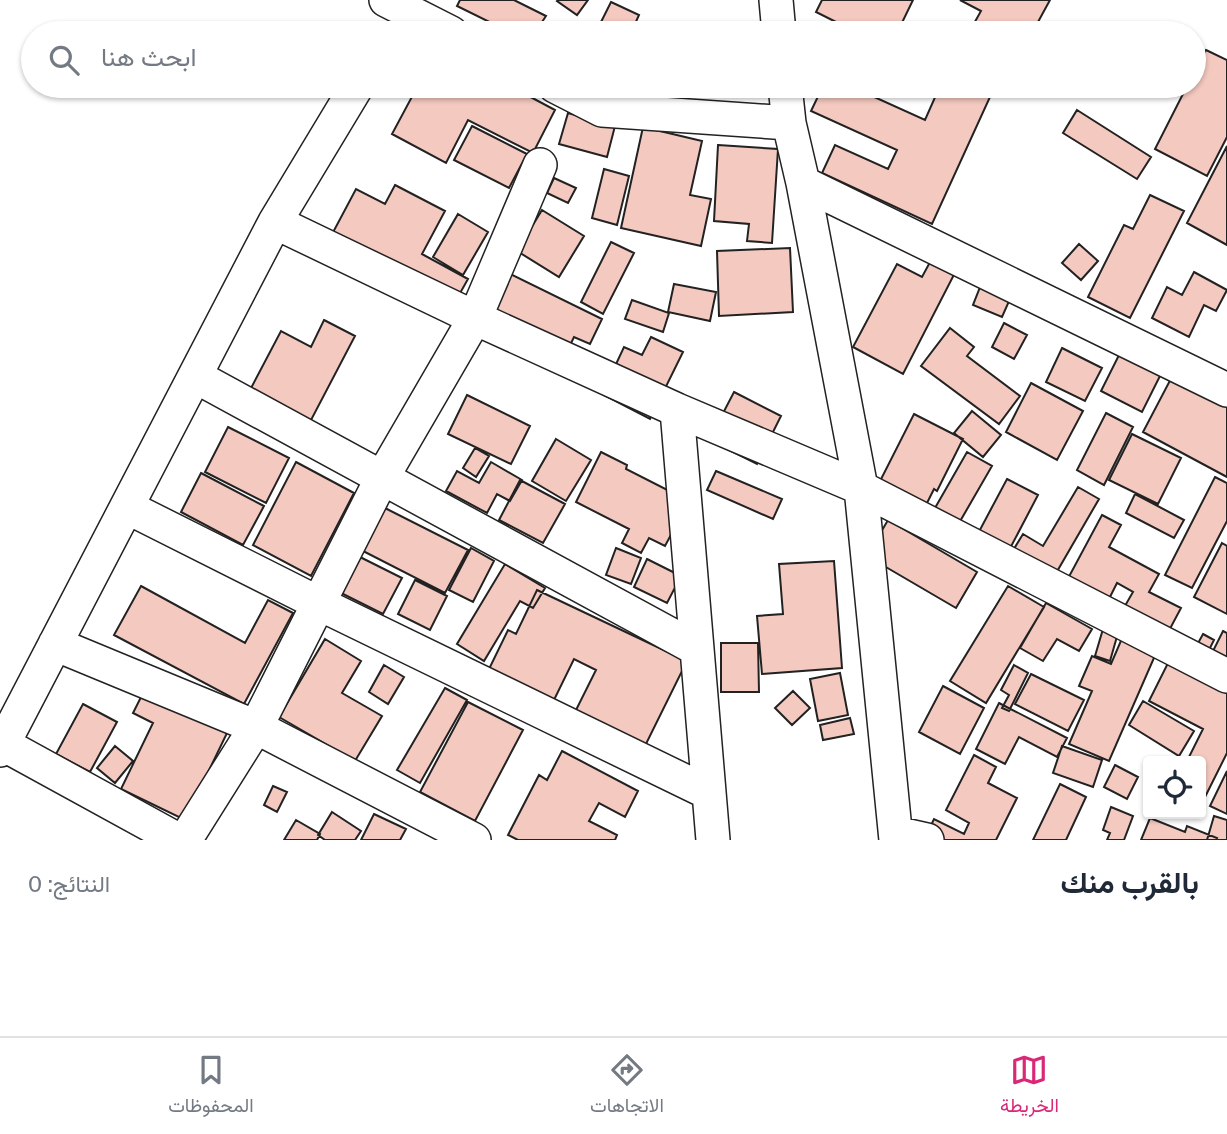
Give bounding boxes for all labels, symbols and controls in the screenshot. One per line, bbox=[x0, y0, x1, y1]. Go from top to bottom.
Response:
search box bbox=[21, 21, 1206, 98]
icon: search bbox=[45, 41, 83, 79]
text: ابحث هنا bbox=[101, 41, 197, 72]
map controls bbox=[1143, 756, 1206, 819]
button: locate bbox=[1143, 756, 1206, 819]
text: بالقرب منك bbox=[1061, 864, 1199, 900]
text: النتائج: 0 bbox=[28, 870, 110, 897]
tab: المحفوظات bbox=[168, 1051, 254, 1122]
tab: الاتجاهات bbox=[590, 1051, 664, 1122]
tab: الخريطة bbox=[1000, 1051, 1059, 1122]

